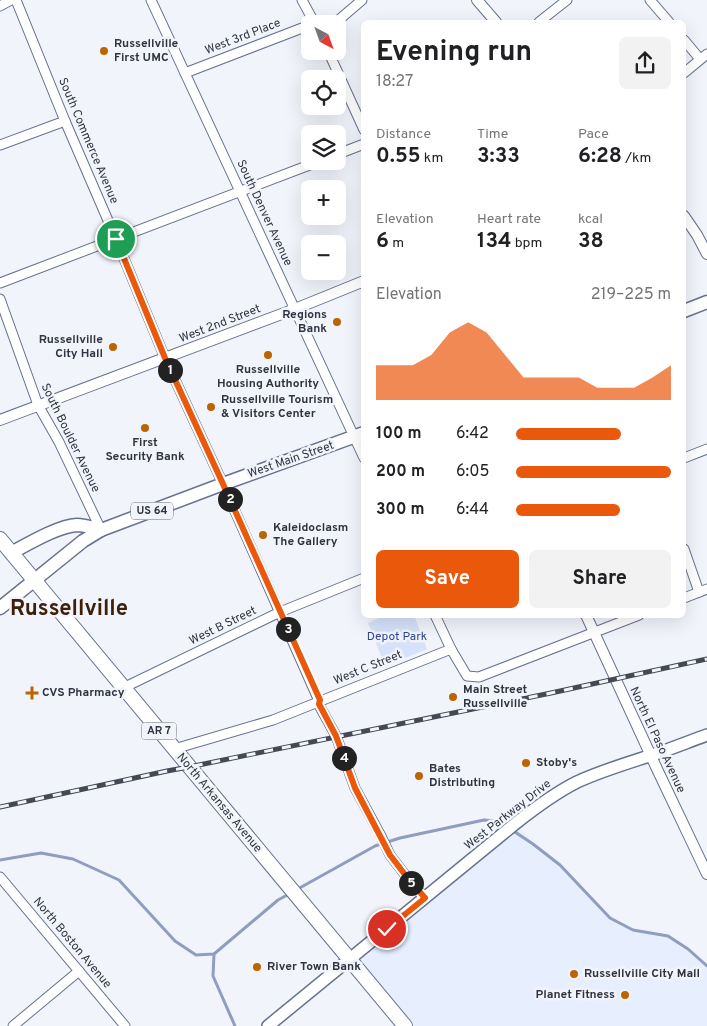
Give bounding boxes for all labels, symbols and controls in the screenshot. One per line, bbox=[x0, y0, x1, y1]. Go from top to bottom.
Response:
street label: West 3rd Place bbox=[203, 15, 283, 59]
north arrow bbox=[301, 15, 346, 60]
map controls bbox=[301, 15, 346, 280]
text: Evening run bbox=[376, 35, 532, 71]
place label: Russellville First UMC bbox=[114, 36, 179, 66]
button: share bbox=[619, 37, 671, 89]
marker: Russellville First UMC bbox=[98, 45, 110, 57]
button: locate bbox=[301, 70, 346, 115]
text: 18:27 bbox=[376, 72, 413, 92]
street label: South Commerce Avenue bbox=[54, 76, 122, 206]
button: layers bbox=[301, 125, 346, 170]
text: Distance bbox=[376, 126, 431, 143]
text: Time bbox=[477, 126, 508, 143]
text: Pace bbox=[578, 126, 609, 143]
text: 0.55 bbox=[376, 143, 421, 170]
text: 3:33 bbox=[477, 143, 520, 170]
text: 6:28 bbox=[578, 143, 622, 170]
text: km bbox=[421, 150, 443, 167]
text: /km bbox=[622, 150, 651, 167]
street label: South Denver Avenue bbox=[232, 157, 296, 269]
button: + bbox=[301, 180, 346, 225]
text: Elevation bbox=[376, 211, 434, 228]
text: Heart rate bbox=[477, 211, 541, 228]
text: kcal bbox=[578, 211, 603, 228]
pin bbox=[95, 218, 137, 260]
icon: arrive bbox=[102, 225, 130, 253]
text: 6 bbox=[376, 228, 389, 255]
text: 134 bbox=[477, 228, 511, 255]
text: 38 bbox=[578, 228, 604, 255]
button: − bbox=[301, 235, 346, 280]
text: m bbox=[389, 235, 404, 252]
text: bpm bbox=[511, 235, 542, 252]
text: Elevation bbox=[376, 285, 442, 305]
text: 219–225 m bbox=[591, 285, 671, 305]
street label: West 2nd Street bbox=[177, 301, 263, 347]
place label: Regions Bank bbox=[282, 307, 327, 337]
marker: Regions Bank bbox=[331, 316, 343, 328]
place label: Russellville City Hall bbox=[39, 332, 103, 362]
marker: Russellville City Hall bbox=[107, 341, 119, 353]
marker: Russellville Housing Authority bbox=[262, 349, 274, 361]
pin: 1 bbox=[158, 358, 182, 382]
text: 1 bbox=[168, 362, 173, 379]
place label: Russellville Housing Authority bbox=[217, 362, 319, 392]
street label: South Boulder Avenue bbox=[37, 381, 103, 495]
place label: Russellville Tourism & Visitors Center bbox=[221, 392, 333, 422]
marker: Russellville Tourism & Visitors Center bbox=[205, 401, 217, 413]
marker: First Security Bank bbox=[139, 422, 151, 434]
text: 100 m bbox=[376, 424, 422, 444]
text: 6:42 bbox=[456, 424, 489, 444]
place label: First Security Bank bbox=[105, 435, 185, 465]
street label: West Main Street bbox=[246, 438, 336, 482]
text: 200 m bbox=[376, 462, 425, 482]
text: 6:05 bbox=[456, 462, 489, 482]
pin: 2 bbox=[218, 486, 242, 512]
text: 2 bbox=[226, 491, 235, 508]
text: 300 m bbox=[376, 500, 424, 520]
text: 6:44 bbox=[456, 500, 489, 520]
road number: US 64 bbox=[131, 502, 173, 520]
place label: Kaleidoclasm The Gallery bbox=[273, 520, 348, 550]
marker: Kaleidoclasm The Gallery bbox=[257, 529, 269, 541]
button: Save bbox=[376, 550, 519, 608]
button: Share bbox=[529, 550, 671, 608]
district label: Russellville bbox=[10, 596, 128, 623]
street label: West B Street bbox=[187, 603, 259, 649]
pin: 3 bbox=[276, 616, 300, 642]
text: 3 bbox=[284, 621, 293, 638]
park label: Depot Park bbox=[367, 629, 427, 645]
street label: West C Street bbox=[331, 647, 405, 689]
place label: Main Street Russellville bbox=[463, 682, 528, 712]
street label: North El Paso Avenue bbox=[625, 684, 689, 796]
place label: CVS Pharmacy bbox=[42, 685, 125, 701]
marker: CVS Pharmacy bbox=[26, 687, 38, 699]
marker: Main Street Russellville bbox=[447, 691, 459, 703]
road number: AR 7 bbox=[142, 722, 176, 739]
pin: 4 bbox=[332, 746, 356, 770]
street label: North Arkansas Avenue bbox=[173, 750, 265, 856]
text: 4 bbox=[340, 750, 349, 767]
place label: Stoby's bbox=[536, 755, 577, 771]
marker: Stoby's bbox=[520, 757, 532, 769]
place label: Bates Distributing bbox=[429, 761, 495, 791]
marker: Bates Distributing bbox=[413, 770, 425, 782]
street label: West Parkway Drive bbox=[461, 776, 555, 854]
pin: 5 bbox=[398, 870, 424, 896]
text: 5 bbox=[407, 875, 416, 892]
street label: North Boston Avenue bbox=[29, 894, 115, 992]
pin bbox=[366, 908, 408, 950]
icon: check bbox=[373, 915, 401, 943]
place label: River Town Bank bbox=[267, 959, 361, 975]
marker: River Town Bank bbox=[251, 961, 263, 973]
place label: Russellville City Mall bbox=[584, 966, 700, 982]
marker: Russellville City Mall bbox=[568, 968, 580, 980]
place label: Planet Fitness bbox=[536, 987, 615, 1003]
marker: Planet Fitness bbox=[619, 989, 631, 1001]

